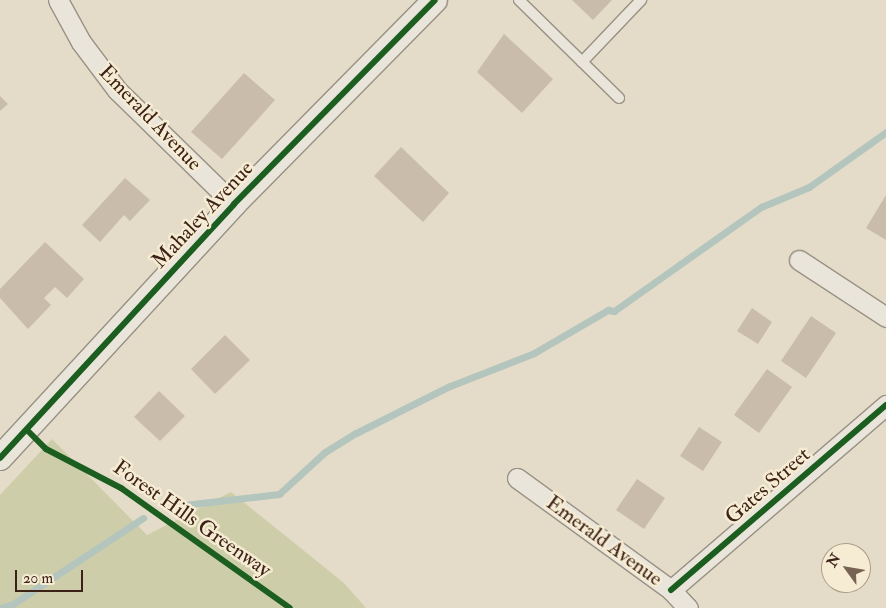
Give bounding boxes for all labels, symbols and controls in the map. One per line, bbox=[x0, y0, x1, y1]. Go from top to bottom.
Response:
street label: Emerald Avenue bbox=[93, 60, 207, 176]
street label: Mahaley Avenue bbox=[147, 156, 259, 274]
street label: Gates Street bbox=[720, 442, 816, 530]
street label: Forest Hills Greenway bbox=[108, 455, 276, 583]
street label: Emerald Avenue bbox=[541, 490, 667, 592]
north arrow bbox=[821, 543, 871, 593]
text: N bbox=[823, 550, 844, 570]
scale bar bbox=[18, 560, 85, 592]
text: 20 m bbox=[23, 569, 53, 588]

